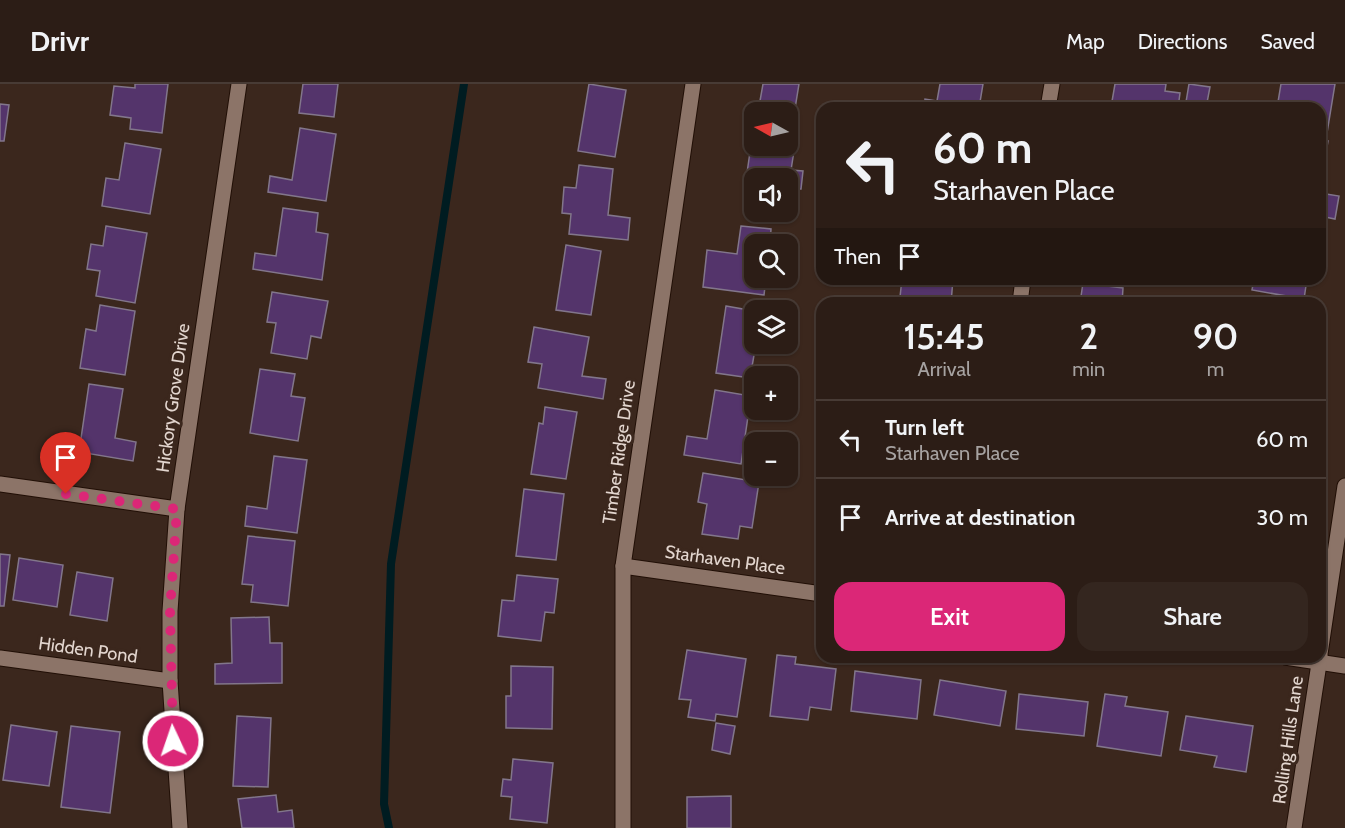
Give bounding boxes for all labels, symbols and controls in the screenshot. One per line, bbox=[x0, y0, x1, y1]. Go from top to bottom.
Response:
text: Drivr bbox=[30, 24, 89, 58]
text: Map bbox=[1066, 29, 1105, 54]
text: Directions bbox=[1138, 29, 1227, 54]
text: Saved bbox=[1260, 29, 1315, 54]
north arrow bbox=[744, 102, 798, 156]
map controls bbox=[744, 102, 798, 486]
text: 60 m bbox=[933, 122, 1032, 174]
icon: left bbox=[834, 126, 912, 204]
button: sound bbox=[744, 168, 798, 222]
text: Starhaven Place bbox=[933, 174, 1115, 207]
button: search bbox=[744, 234, 798, 288]
icon: arrive bbox=[893, 240, 926, 273]
text: Then bbox=[834, 243, 881, 270]
button: layers bbox=[744, 300, 798, 354]
text: 15:45 bbox=[904, 314, 985, 358]
text: 2 bbox=[1079, 314, 1098, 358]
text: 90 bbox=[1193, 314, 1238, 358]
street label: Hickory Grove Drive bbox=[152, 322, 194, 474]
text: Arrival bbox=[917, 357, 971, 381]
text: min bbox=[1072, 357, 1105, 381]
text: m bbox=[1207, 357, 1224, 381]
button: + bbox=[744, 366, 798, 420]
street label: Timber Ridge Drive bbox=[598, 379, 640, 525]
text: Turn left bbox=[885, 414, 964, 441]
icon: left bbox=[834, 423, 867, 456]
text: 60 m bbox=[1256, 426, 1308, 453]
pin bbox=[40, 432, 91, 494]
button: − bbox=[744, 432, 798, 486]
icon: arrive bbox=[49, 441, 82, 474]
text: Starhaven Place bbox=[885, 441, 1020, 465]
icon: arrive bbox=[834, 501, 867, 534]
text: Arrive at destination bbox=[885, 504, 1075, 531]
text: 30 m bbox=[1256, 504, 1308, 531]
street label: Starhaven Place bbox=[664, 541, 786, 579]
button: Exit bbox=[834, 582, 1065, 651]
button: Share bbox=[1077, 582, 1308, 651]
street label: Hidden Pond bbox=[37, 632, 139, 668]
street label: Rolling Hills Lane bbox=[1268, 675, 1308, 805]
position arrow bbox=[141, 709, 205, 773]

